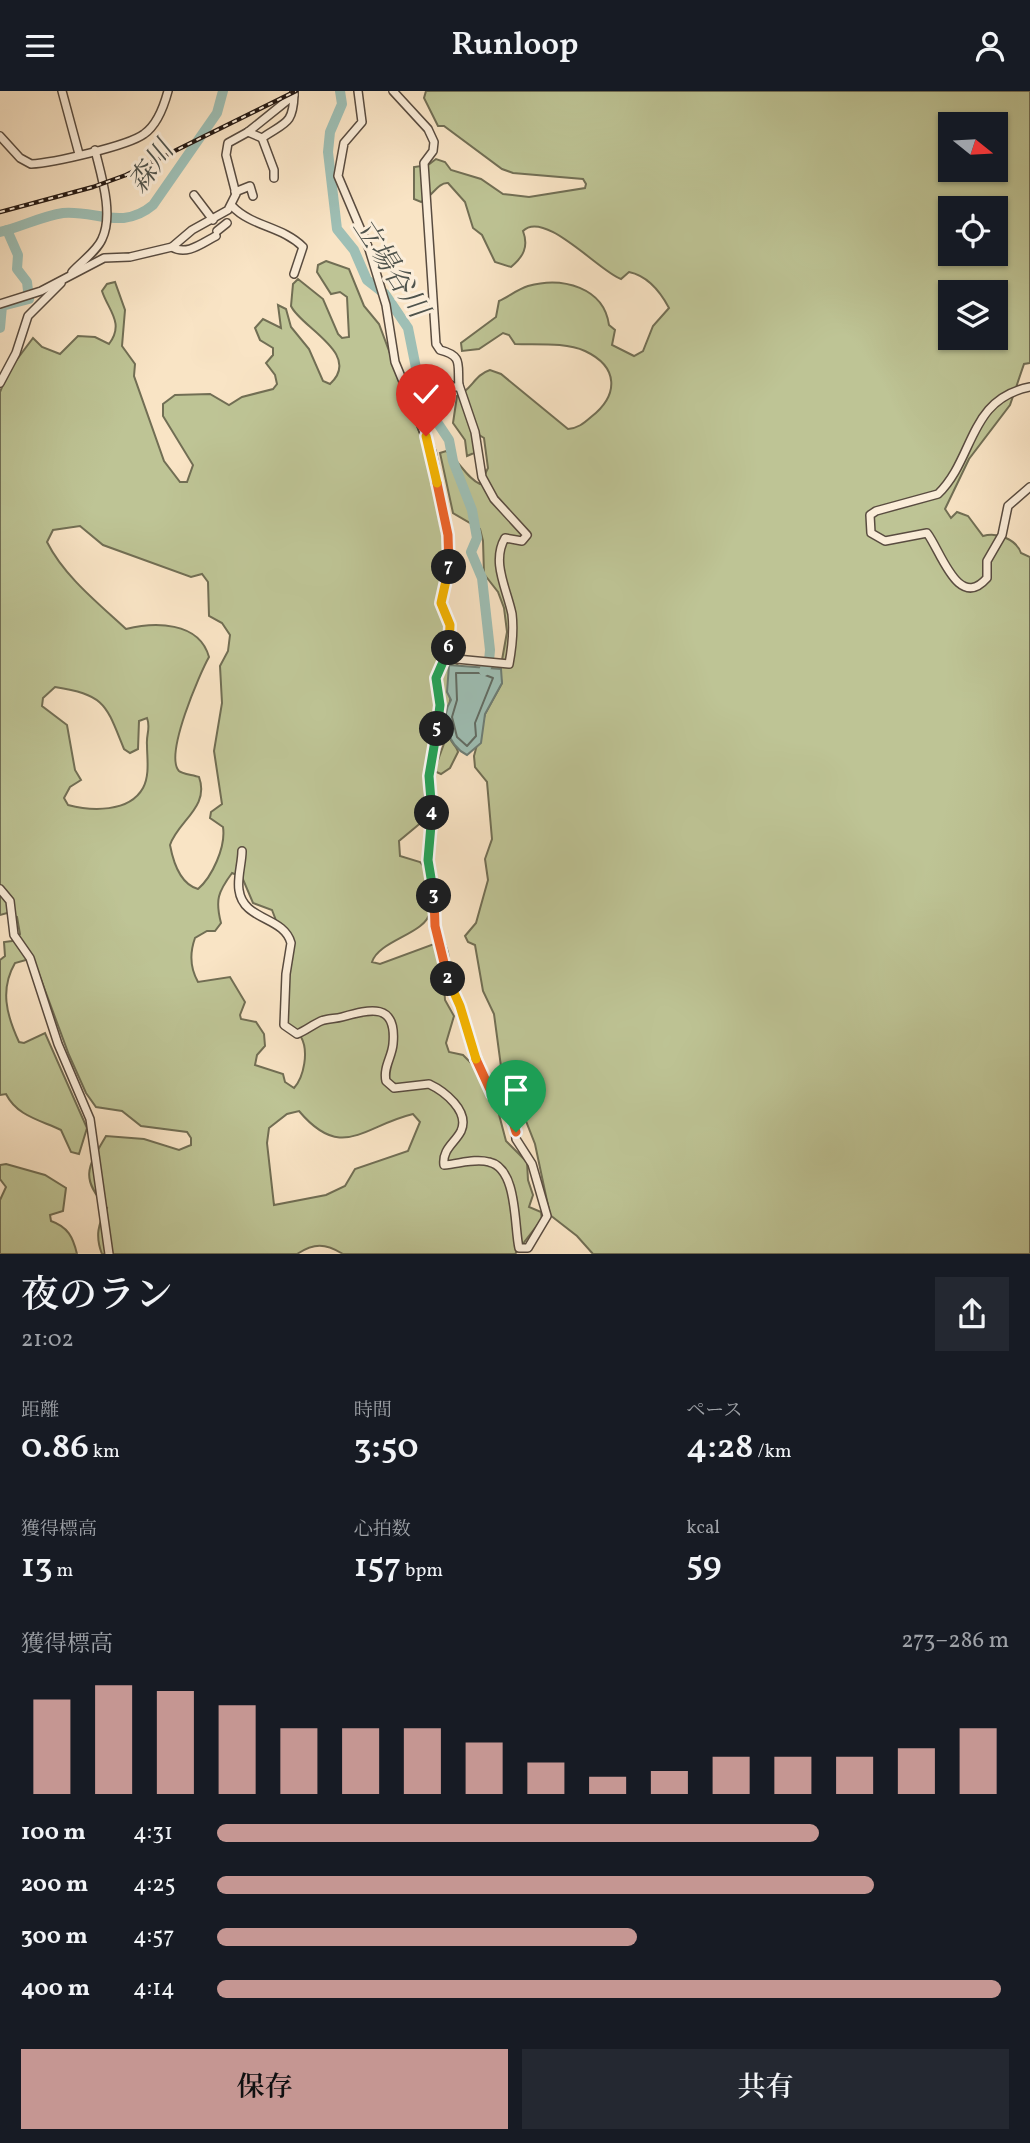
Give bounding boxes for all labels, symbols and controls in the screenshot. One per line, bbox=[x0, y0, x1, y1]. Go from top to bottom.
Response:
text: Runloop bbox=[452, 24, 578, 68]
icon: menu bbox=[21, 27, 59, 65]
icon: person bbox=[971, 27, 1009, 65]
north arrow bbox=[938, 112, 1008, 182]
map controls bbox=[938, 112, 1008, 350]
water label: 森川 bbox=[120, 131, 186, 202]
button: locate bbox=[938, 196, 1008, 266]
water label: 立場谷川 bbox=[343, 211, 438, 328]
button: layers bbox=[938, 280, 1008, 350]
pin bbox=[396, 364, 456, 436]
icon: check bbox=[407, 375, 445, 413]
pin: 7 bbox=[432, 549, 466, 585]
text: 7 bbox=[444, 553, 453, 579]
pin: 6 bbox=[432, 631, 466, 665]
text: 6 bbox=[443, 634, 454, 660]
pin: 5 bbox=[420, 711, 454, 747]
text: 5 bbox=[432, 715, 441, 741]
pin: 4 bbox=[414, 795, 450, 831]
text: 4 bbox=[426, 799, 437, 825]
pin: 3 bbox=[416, 879, 452, 913]
text: 3 bbox=[429, 882, 438, 908]
pin: 2 bbox=[430, 961, 466, 997]
text: 2 bbox=[443, 965, 452, 991]
pin bbox=[486, 1060, 546, 1132]
icon: arrive bbox=[497, 1071, 535, 1109]
text: 夜のラン bbox=[21, 1271, 173, 1324]
button: share bbox=[935, 1277, 1009, 1351]
text: 21:02 bbox=[21, 1324, 74, 1356]
text: 距離 bbox=[21, 1398, 59, 1424]
text: 時間 bbox=[354, 1398, 392, 1424]
text: ペース bbox=[686, 1398, 742, 1424]
text: 0.86 bbox=[21, 1424, 89, 1472]
text: 3:50 bbox=[354, 1424, 419, 1472]
text: 4:28 bbox=[686, 1424, 754, 1472]
text: km bbox=[89, 1439, 120, 1465]
text: /km bbox=[754, 1439, 792, 1465]
text: kcal bbox=[686, 1515, 720, 1541]
text: 獲得標高 bbox=[21, 1517, 97, 1543]
text: 心拍数 bbox=[354, 1517, 411, 1543]
text: 59 bbox=[686, 1541, 722, 1589]
text: 13 bbox=[21, 1543, 53, 1591]
text: 157 bbox=[354, 1543, 401, 1591]
text: m bbox=[53, 1558, 73, 1584]
text: bpm bbox=[401, 1558, 443, 1584]
text: 273–286 m bbox=[901, 1625, 1009, 1657]
text: 獲得標高 bbox=[21, 1629, 113, 1661]
text: 100 m bbox=[21, 1817, 86, 1849]
text: 4:31 bbox=[133, 1817, 173, 1849]
text: 200 m bbox=[21, 1869, 88, 1901]
text: 4:25 bbox=[133, 1869, 176, 1901]
text: 300 m bbox=[21, 1921, 88, 1953]
text: 4:57 bbox=[133, 1921, 174, 1953]
text: 400 m bbox=[21, 1973, 90, 2005]
text: 4:14 bbox=[133, 1973, 175, 2005]
button: 保存 bbox=[21, 2049, 508, 2129]
button: 共有 bbox=[522, 2049, 1009, 2129]

